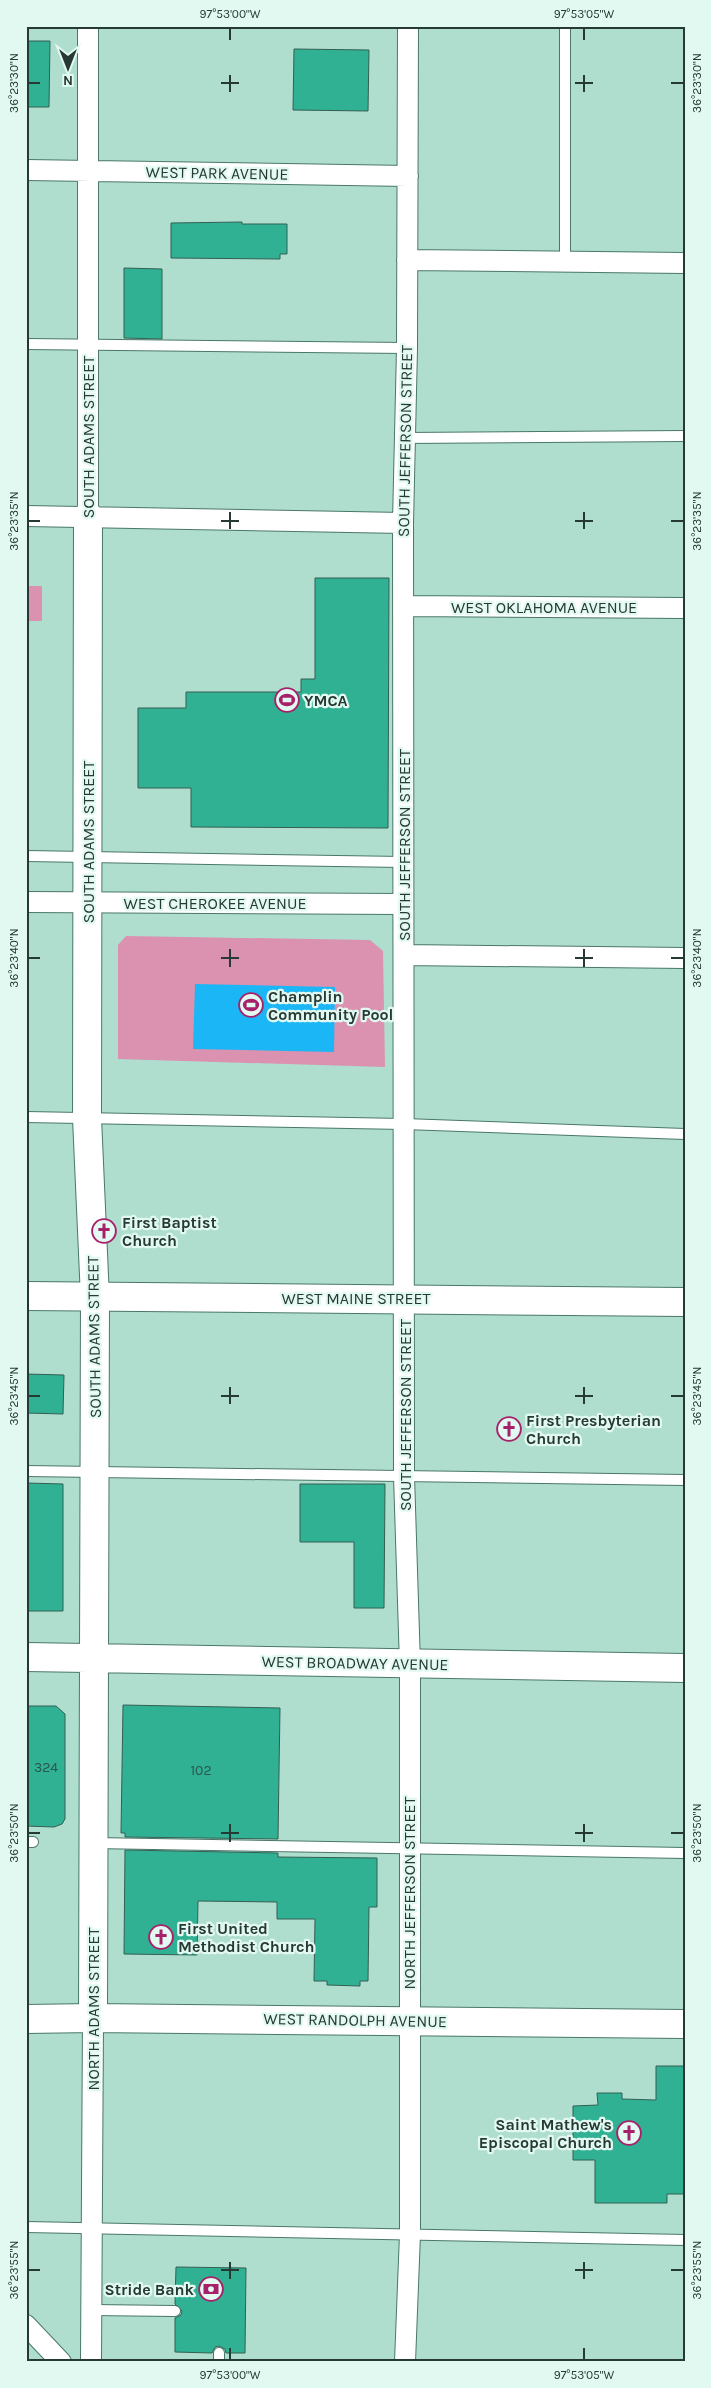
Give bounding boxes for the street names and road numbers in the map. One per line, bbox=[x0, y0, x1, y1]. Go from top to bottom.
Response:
street label: WEST PARK AVENUE bbox=[146, 162, 288, 184]
street label: SOUTH JEFFERSON STREET bbox=[394, 345, 416, 537]
street label: SOUTH ADAMS STREET bbox=[79, 356, 98, 518]
street label: WEST OKLAHOMA AVENUE bbox=[451, 598, 637, 617]
street label: SOUTH JEFFERSON STREET bbox=[395, 749, 414, 941]
street label: SOUTH ADAMS STREET bbox=[79, 761, 98, 923]
street label: WEST CHEROKEE AVENUE bbox=[123, 894, 307, 913]
street label: SOUTH ADAMS STREET bbox=[83, 1256, 105, 1418]
street label: WEST MAINE STREET bbox=[281, 1289, 431, 1308]
street label: SOUTH JEFFERSON STREET bbox=[396, 1319, 415, 1511]
street label: WEST BROADWAY AVENUE bbox=[261, 1652, 449, 1674]
street label: NORTH JEFFERSON STREET bbox=[400, 1797, 419, 1989]
street label: NORTH ADAMS STREET bbox=[84, 1927, 103, 2091]
street label: WEST RANDOLPH AVENUE bbox=[263, 2009, 447, 2031]

